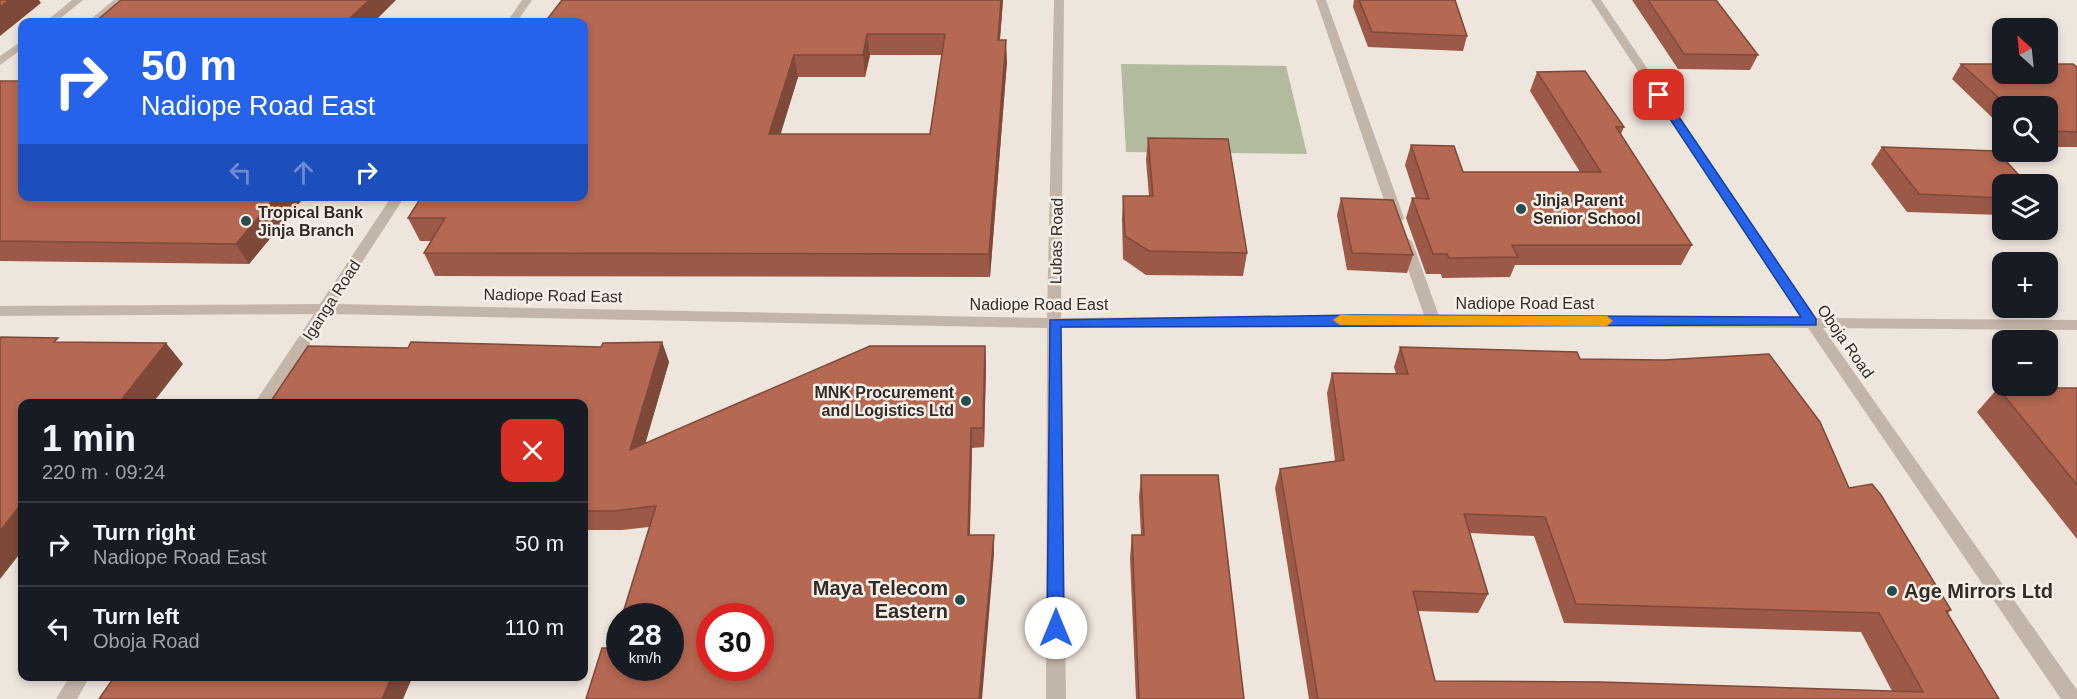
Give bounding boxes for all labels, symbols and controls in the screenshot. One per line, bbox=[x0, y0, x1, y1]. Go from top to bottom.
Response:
north arrow bbox=[1992, 18, 2058, 84]
map controls bbox=[1992, 18, 2058, 396]
icon: right bbox=[42, 42, 120, 120]
text: 50 m bbox=[141, 42, 237, 89]
pin bbox=[1633, 69, 1684, 120]
icon: arrive bbox=[1642, 78, 1675, 111]
text: Nadiope Road East bbox=[141, 91, 375, 121]
button: search bbox=[1992, 96, 2058, 162]
icon: left bbox=[224, 156, 257, 189]
icon: ahead bbox=[287, 156, 320, 189]
icon: right bbox=[350, 156, 383, 189]
button: layers bbox=[1992, 174, 2058, 240]
place label: Jinja Parent Senior School bbox=[1533, 192, 1641, 227]
street label: Lubas Road bbox=[1047, 198, 1066, 284]
marker: Jinja Parent Senior School bbox=[1514, 202, 1528, 216]
place label: Tropical Bank Jinja Branch bbox=[258, 204, 363, 239]
marker: Tropical Bank Jinja Branch bbox=[239, 214, 253, 228]
button: + bbox=[1992, 252, 2058, 318]
street label: Iganga Road bbox=[299, 257, 364, 343]
street label: Nadiope Road East bbox=[483, 286, 623, 305]
street label: Nadiope Road East bbox=[1456, 295, 1595, 312]
street label: Nadiope Road East bbox=[970, 296, 1109, 313]
street label: Oboja Road bbox=[1814, 301, 1877, 381]
button: − bbox=[1992, 330, 2058, 396]
place label: MNK Procurement and Logistics Ltd bbox=[814, 384, 955, 419]
marker: MNK Procurement and Logistics Ltd bbox=[959, 394, 973, 408]
text: 1 min bbox=[42, 418, 136, 459]
button: close bbox=[501, 419, 564, 482]
text: 220 m · 09:24 bbox=[42, 461, 165, 483]
text: Turn right bbox=[93, 520, 195, 545]
icon: right bbox=[42, 528, 75, 561]
text: 50 m bbox=[515, 531, 564, 556]
text: Nadiope Road East bbox=[93, 546, 266, 568]
place label: Maya Telecom Eastern bbox=[813, 577, 948, 622]
place label: Age Mirrors Ltd bbox=[1904, 580, 2053, 602]
marker: Age Mirrors Ltd bbox=[1885, 584, 1899, 598]
marker: Maya Telecom Eastern bbox=[953, 593, 967, 607]
position arrow bbox=[1024, 596, 1088, 660]
speed limit sign: 30 bbox=[696, 603, 774, 681]
text: Turn left bbox=[93, 604, 179, 629]
icon: left bbox=[42, 612, 75, 645]
text: 110 m bbox=[504, 615, 564, 640]
text: 28 bbox=[628, 618, 662, 651]
text: Oboja Road bbox=[93, 630, 200, 652]
text: km/h bbox=[629, 649, 661, 666]

